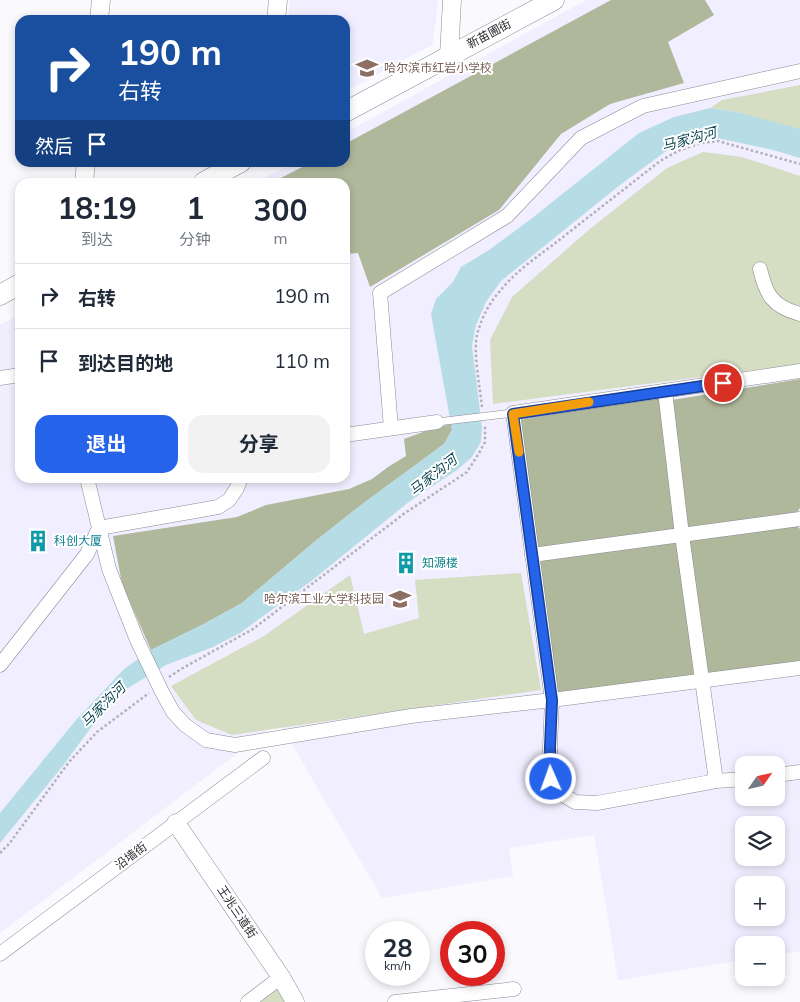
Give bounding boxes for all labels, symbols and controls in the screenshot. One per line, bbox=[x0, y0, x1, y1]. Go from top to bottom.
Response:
street label: 新苗圃街 bbox=[464, 16, 513, 51]
text: 190 m bbox=[118, 30, 222, 74]
icon: right bbox=[35, 35, 100, 100]
school or university icon: 哈尔滨市红岩小学校 bbox=[354, 55, 380, 81]
place label: 哈尔滨市红岩小学校 bbox=[384, 60, 492, 75]
text: 右转 bbox=[118, 77, 162, 105]
water label: 马家沟河 bbox=[660, 122, 721, 155]
icon: arrive bbox=[83, 130, 111, 158]
text: 然后 bbox=[35, 134, 73, 158]
text: 18:19 bbox=[57, 189, 137, 227]
text: 1 bbox=[186, 189, 204, 227]
text: 300 bbox=[254, 191, 308, 229]
text: m bbox=[274, 228, 288, 248]
text: 到达 bbox=[81, 229, 113, 249]
text: 分钟 bbox=[179, 229, 211, 249]
icon: right bbox=[35, 282, 63, 310]
text: 190 m bbox=[274, 284, 330, 308]
text: 右转 bbox=[78, 286, 116, 310]
icon: arrive bbox=[35, 347, 63, 375]
text: 110 m bbox=[274, 349, 330, 373]
text: 到达目的地 bbox=[78, 351, 173, 375]
pin bbox=[702, 362, 744, 404]
icon: arrive bbox=[709, 369, 737, 397]
button: 退出 bbox=[35, 415, 178, 473]
button: 分享 bbox=[188, 415, 330, 473]
water label: 马家沟河 bbox=[405, 449, 463, 499]
building icon: 科创大厦 bbox=[25, 528, 51, 554]
place label: 科创大厦 bbox=[54, 533, 102, 548]
building icon: 知源楼 bbox=[393, 550, 419, 576]
place label: 知源楼 bbox=[422, 555, 458, 570]
school or university icon: 哈尔滨工业大学科技园 bbox=[387, 586, 413, 612]
place label: 哈尔滨工业大学科技园 bbox=[264, 591, 384, 606]
water label: 马家沟河 bbox=[77, 677, 131, 731]
position arrow bbox=[524, 752, 576, 804]
north arrow bbox=[735, 756, 785, 806]
map controls bbox=[735, 756, 785, 986]
button: layers bbox=[735, 816, 785, 866]
street label: 沿墙街 bbox=[112, 839, 150, 872]
button: + bbox=[735, 876, 785, 926]
street label: 王兆三道街 bbox=[214, 883, 260, 941]
speed limit sign: 30 bbox=[440, 921, 505, 986]
text: 28 bbox=[382, 932, 413, 963]
button: − bbox=[735, 936, 785, 986]
text: km/h bbox=[384, 958, 411, 973]

